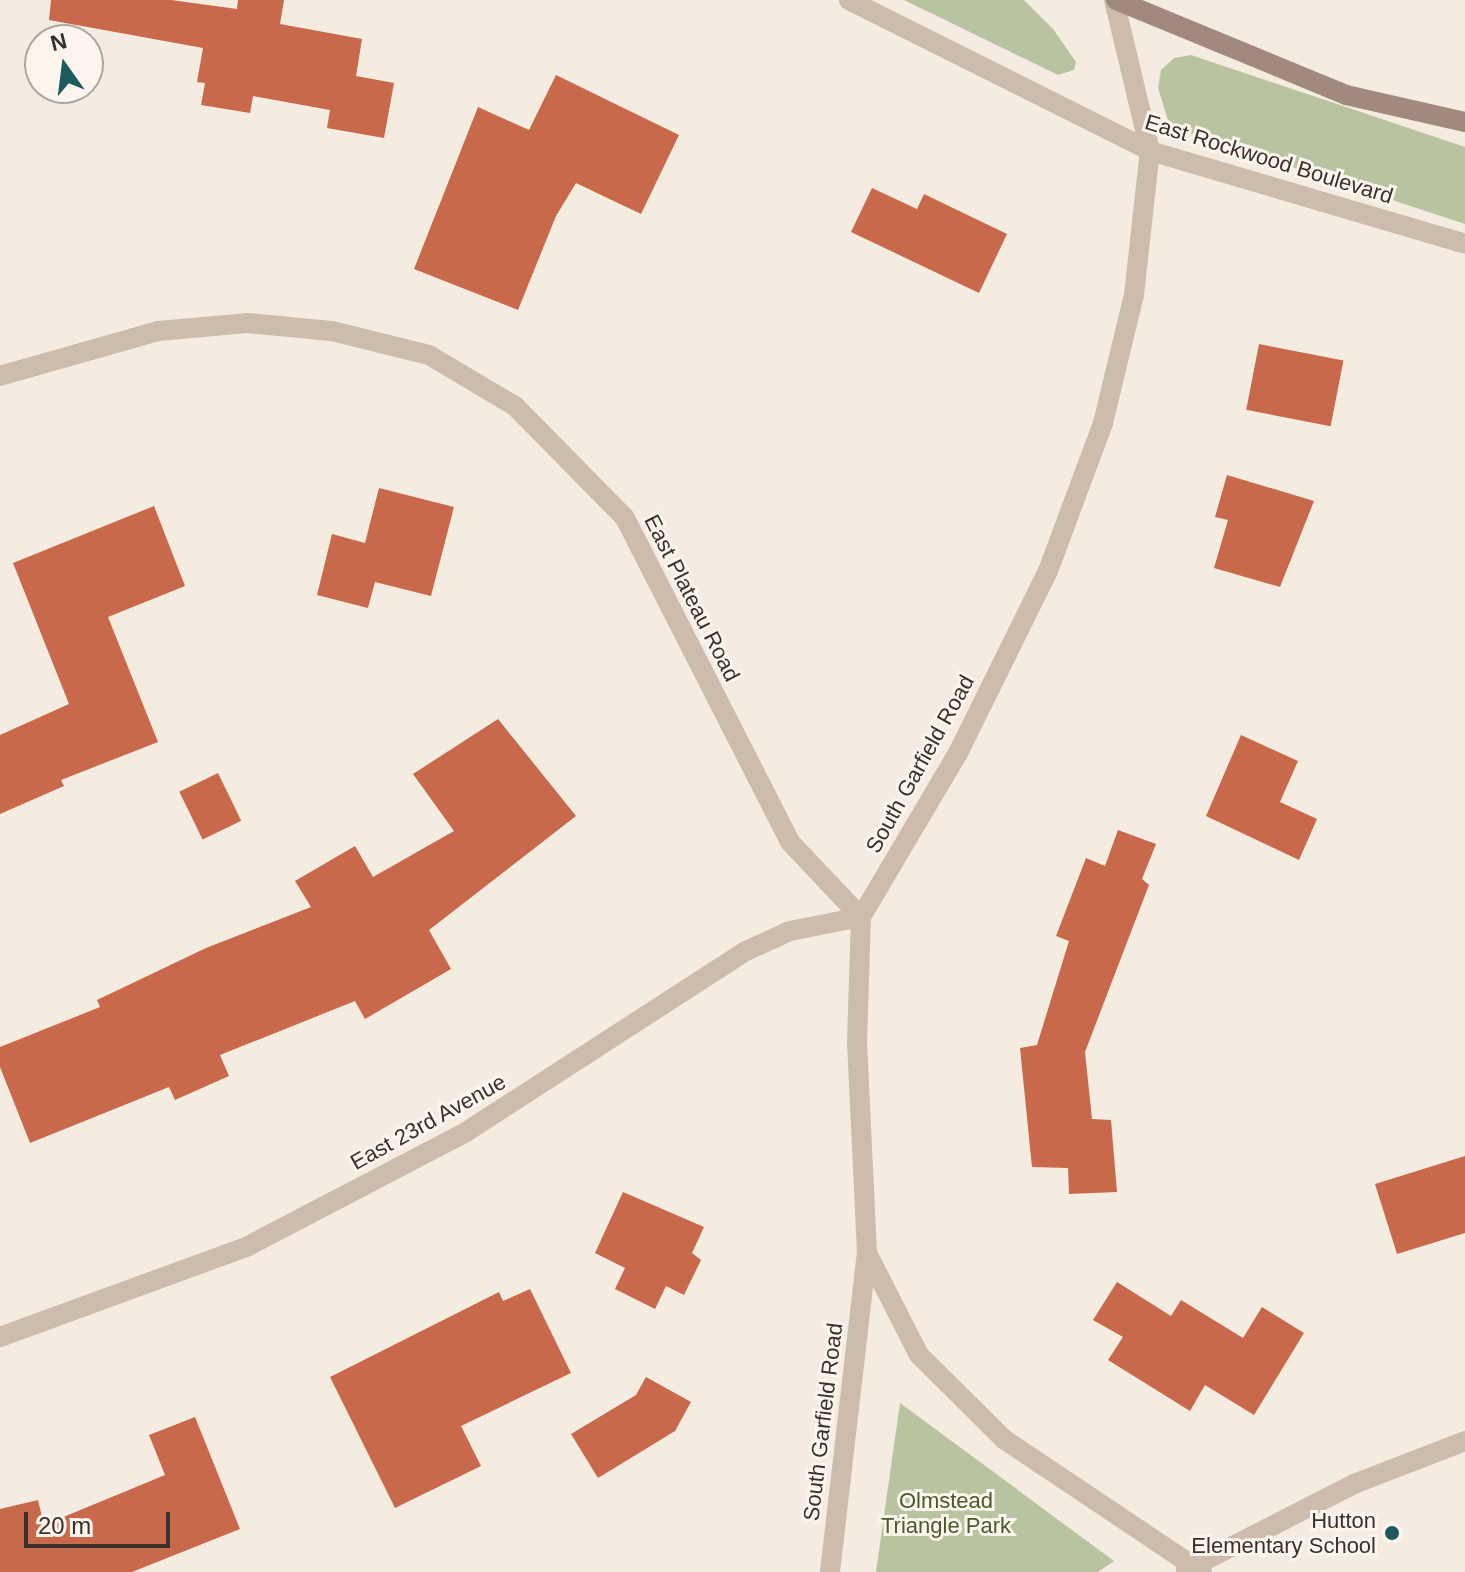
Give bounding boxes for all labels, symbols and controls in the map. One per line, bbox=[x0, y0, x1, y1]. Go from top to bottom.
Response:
north arrow bbox=[24, 24, 104, 104]
text: N bbox=[48, 28, 69, 56]
street label: East Rockwood Boulevard bbox=[1142, 109, 1396, 209]
street label: East Plateau Road bbox=[639, 510, 745, 686]
street label: South Garfield Road bbox=[860, 670, 980, 858]
street label: East 23rd Avenue bbox=[345, 1068, 511, 1176]
street label: South Garfield Road bbox=[798, 1321, 848, 1523]
park label: Olmstead Triangle Park bbox=[881, 1487, 1011, 1538]
scale bar bbox=[28, 1496, 174, 1546]
place label: Hutton Elementary School bbox=[1191, 1507, 1376, 1558]
text: 20 m bbox=[38, 1512, 91, 1539]
marker: Hutton Elementary School bbox=[1383, 1524, 1401, 1542]

